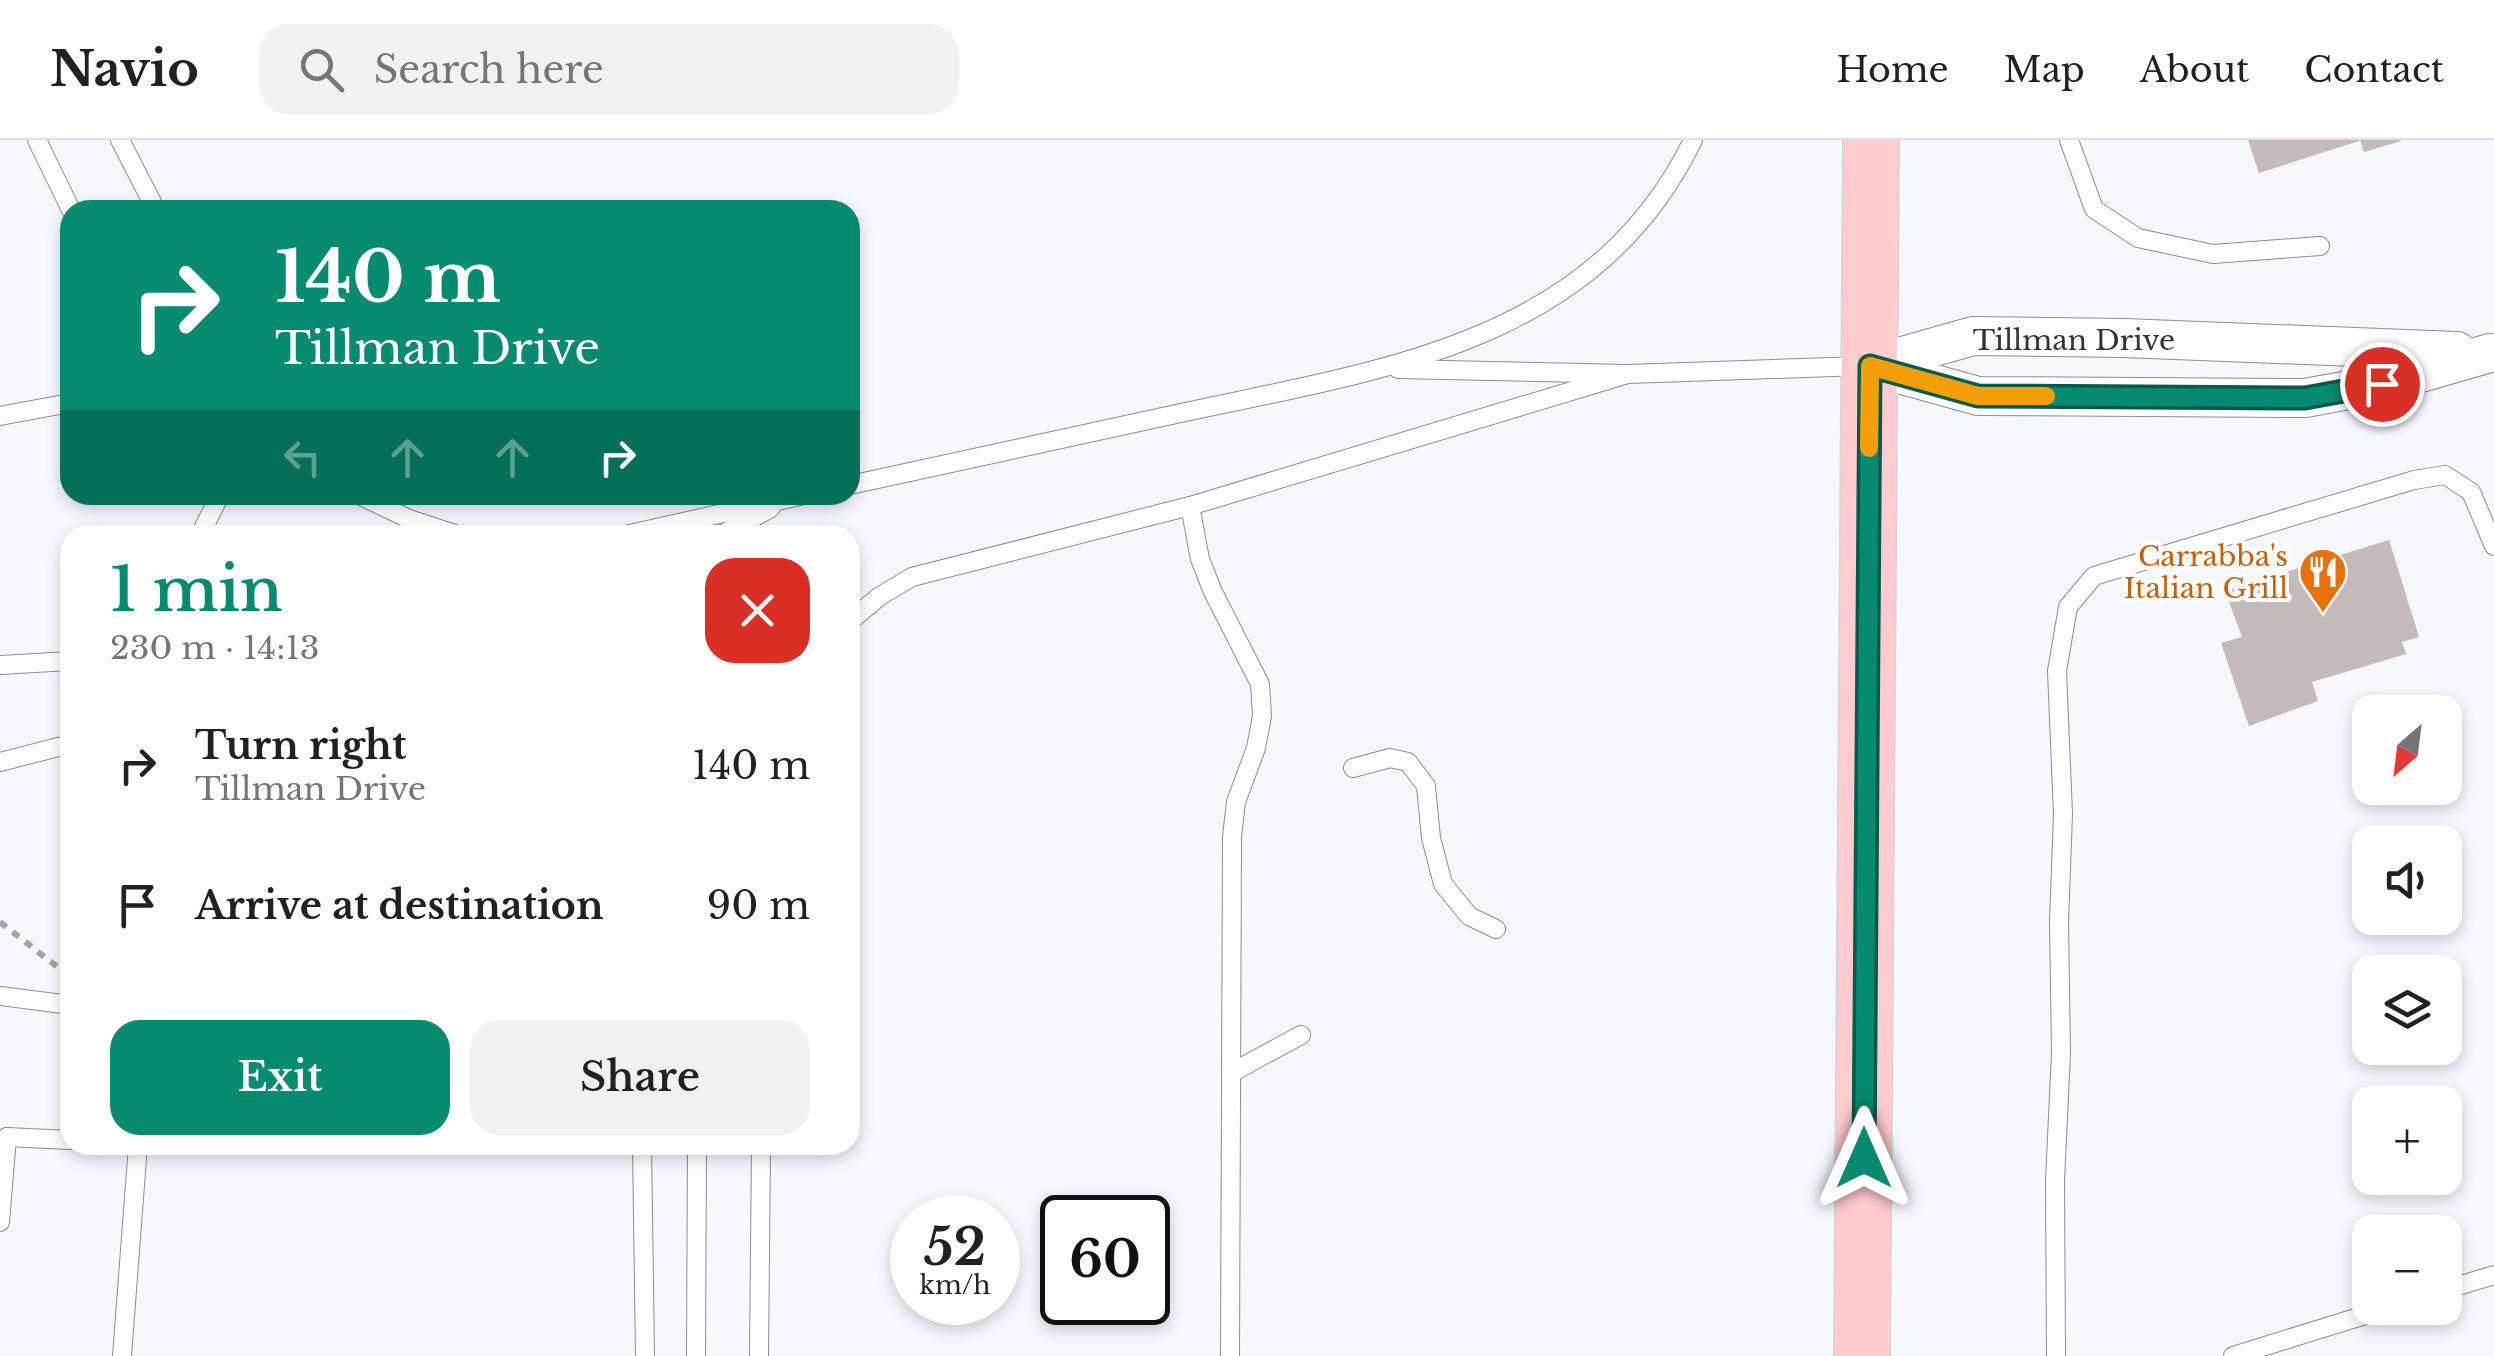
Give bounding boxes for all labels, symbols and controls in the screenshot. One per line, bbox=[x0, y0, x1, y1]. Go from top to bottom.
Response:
search box bbox=[259, 24, 959, 114]
text: Navio bbox=[50, 39, 199, 99]
icon: search bbox=[294, 42, 349, 97]
text: Search here bbox=[374, 46, 604, 93]
text: Home bbox=[1837, 48, 1949, 91]
text: Map bbox=[2004, 48, 2085, 91]
text: About bbox=[2140, 48, 2249, 91]
text: Contact bbox=[2304, 48, 2444, 91]
text: 140 m bbox=[275, 234, 501, 321]
icon: right bbox=[110, 240, 240, 370]
text: Tillman Drive bbox=[275, 320, 600, 376]
street label: Tillman Drive bbox=[1973, 323, 2175, 358]
pin bbox=[2340, 342, 2425, 427]
icon: arrive bbox=[2355, 357, 2410, 412]
icon: left bbox=[275, 430, 330, 485]
icon: ahead bbox=[380, 430, 435, 485]
icon: ahead bbox=[485, 430, 540, 485]
icon: right bbox=[590, 430, 645, 485]
place label: Carrabba's Italian Grill bbox=[2124, 539, 2288, 606]
restaurant icon: Carrabba's Italian Grill bbox=[2297, 546, 2349, 614]
text: 1 min bbox=[110, 553, 283, 627]
button: close bbox=[705, 558, 810, 663]
text: 230 m · 14:13 bbox=[110, 628, 319, 668]
north arrow bbox=[2352, 695, 2462, 805]
map controls bbox=[2352, 695, 2462, 1325]
text: Turn right bbox=[195, 722, 406, 769]
icon: right bbox=[110, 738, 165, 793]
text: 140 m bbox=[692, 742, 810, 789]
text: Tillman Drive bbox=[195, 769, 426, 809]
button: sound bbox=[2352, 825, 2462, 935]
icon: arrive bbox=[110, 878, 165, 933]
text: Arrive at destination bbox=[195, 882, 604, 929]
text: 90 m bbox=[707, 882, 810, 929]
button: layers bbox=[2352, 955, 2462, 1065]
button: Exit bbox=[110, 1020, 450, 1135]
button: Share bbox=[470, 1020, 810, 1135]
button: + bbox=[2352, 1085, 2462, 1195]
position arrow bbox=[1812, 1106, 1916, 1210]
speed limit sign: 60 bbox=[1040, 1195, 1170, 1325]
button: − bbox=[2352, 1215, 2462, 1325]
text: 52 bbox=[924, 1216, 986, 1279]
text: km/h bbox=[920, 1270, 990, 1301]

